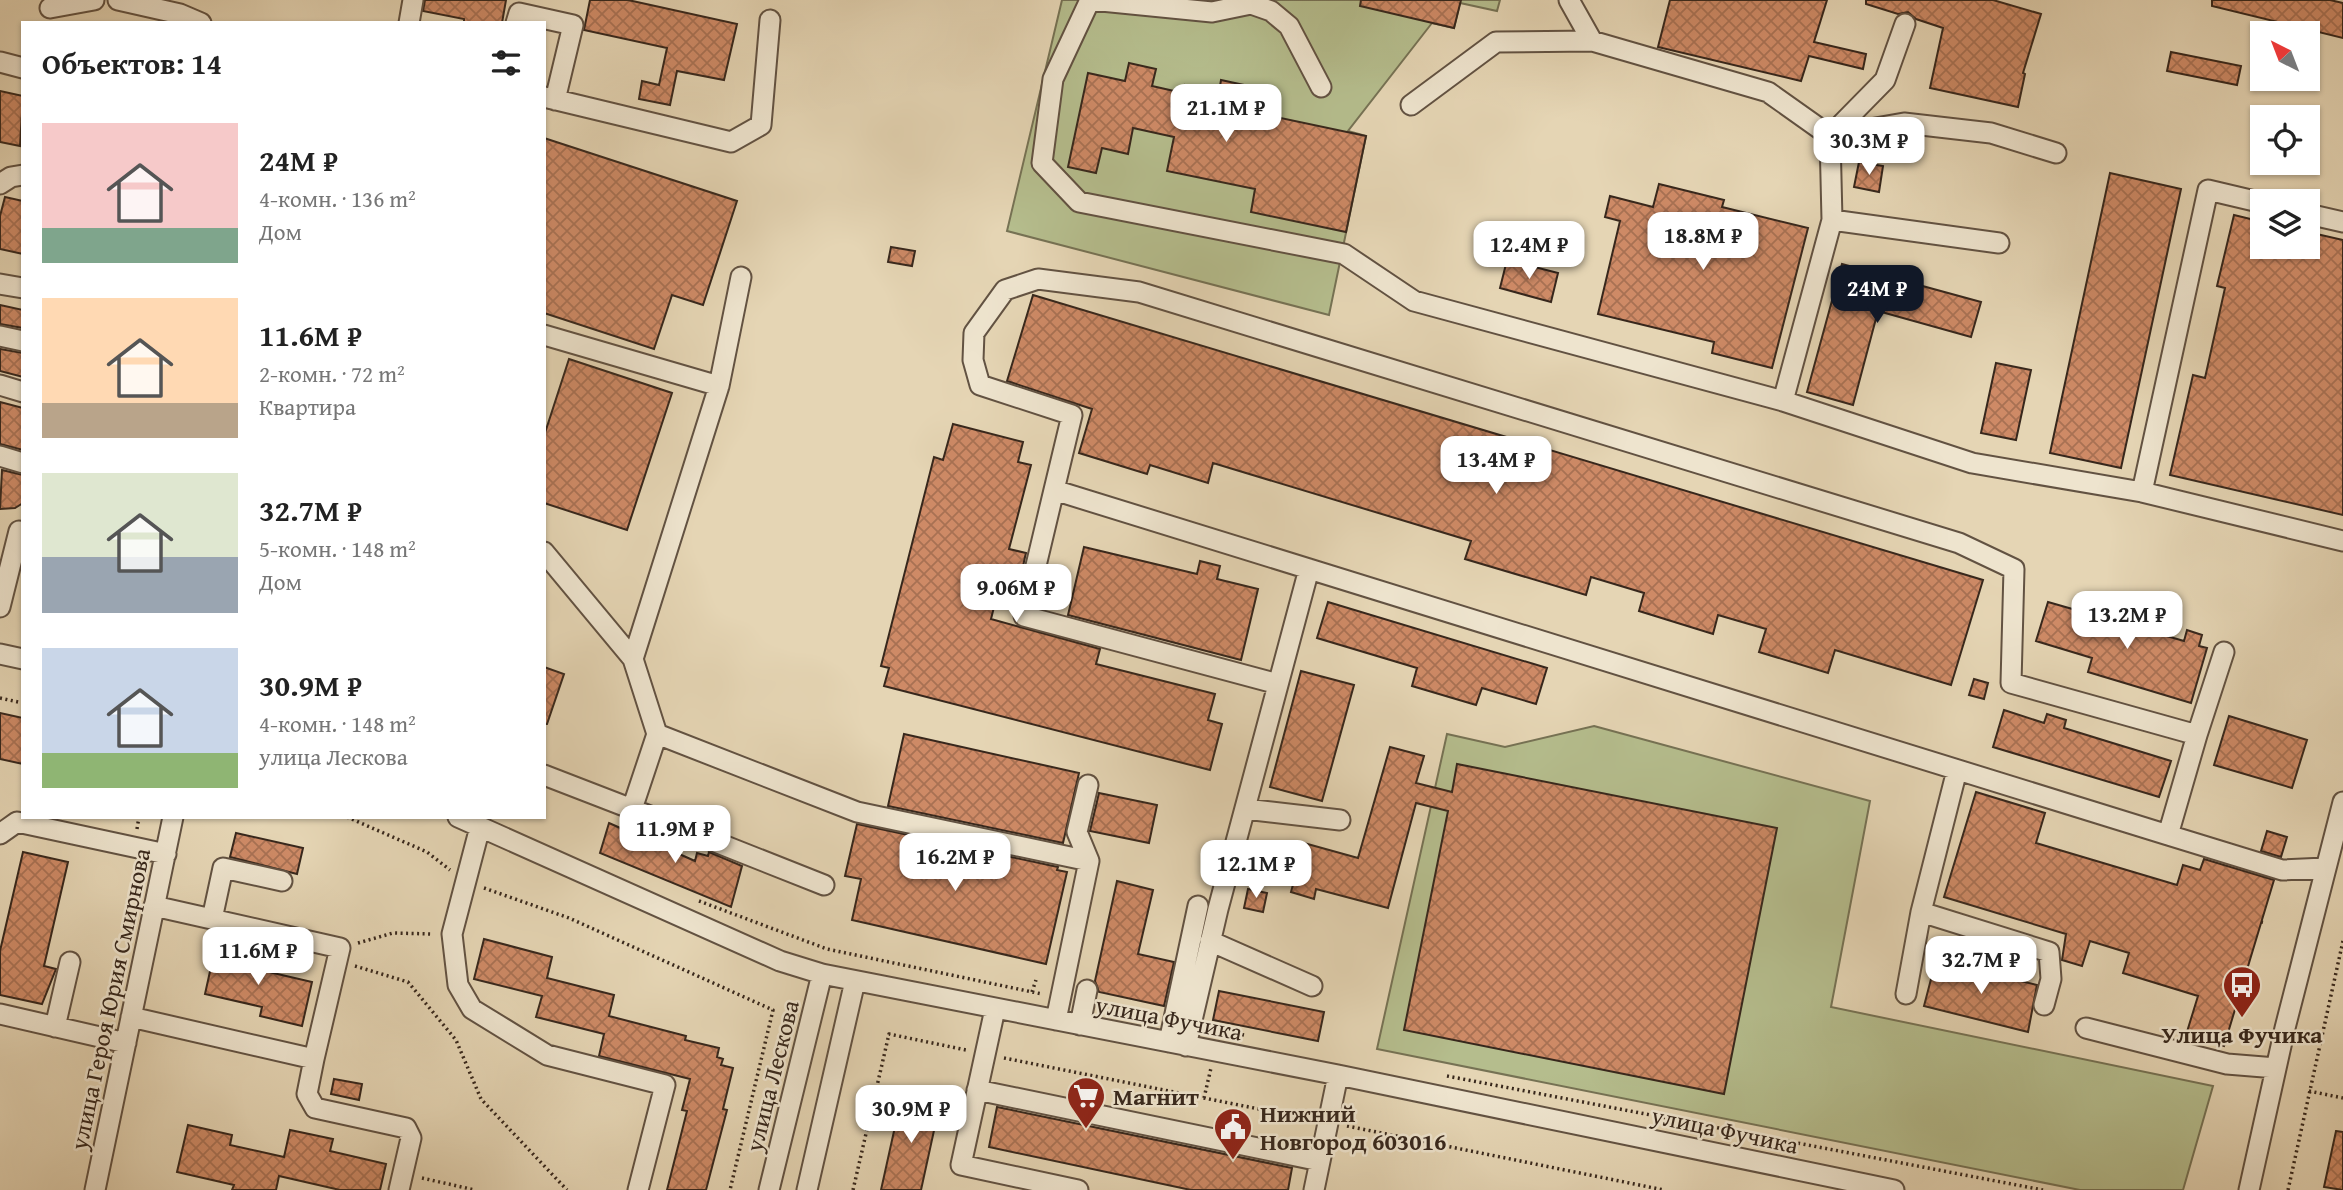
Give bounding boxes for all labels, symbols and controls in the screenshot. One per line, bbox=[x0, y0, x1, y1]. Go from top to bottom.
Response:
north arrow bbox=[2250, 21, 2320, 91]
map controls bbox=[2250, 21, 2320, 259]
text: Объектов: 14 bbox=[42, 41, 222, 85]
icon: filters bbox=[487, 44, 525, 82]
pin: 21.1M ₽ bbox=[1161, 85, 1291, 144]
text: 21.1M ₽ bbox=[1186, 90, 1266, 123]
button: locate bbox=[2250, 105, 2320, 175]
pin: 30.3M ₽ bbox=[1804, 118, 1934, 177]
text: 30.3M ₽ bbox=[1829, 123, 1909, 156]
text: 24M ₽ bbox=[259, 138, 338, 182]
icon: home bbox=[98, 151, 182, 235]
text: 4-комн. · 136 m² bbox=[259, 182, 416, 215]
button: layers bbox=[2250, 189, 2320, 259]
pin: 18.8M ₽ bbox=[1638, 212, 1768, 272]
text: Дом bbox=[259, 215, 302, 248]
text: 18.8M ₽ bbox=[1663, 218, 1743, 251]
pin: 12.4M ₽ bbox=[1464, 222, 1594, 281]
text: 12.4M ₽ bbox=[1489, 227, 1569, 260]
pin: 24M ₽ bbox=[1828, 266, 1926, 325]
text: 24M ₽ bbox=[1847, 271, 1907, 304]
text: 11.6M ₽ bbox=[259, 313, 362, 357]
icon: home bbox=[98, 326, 182, 410]
text: 2-комн. · 72 m² bbox=[259, 357, 405, 390]
text: Квартира bbox=[259, 390, 356, 423]
pin: 13.4M ₽ bbox=[1431, 436, 1561, 496]
text: 13.4M ₽ bbox=[1456, 442, 1536, 475]
text: 32.7M ₽ bbox=[259, 488, 362, 532]
icon: home bbox=[98, 501, 182, 585]
text: 5-комн. · 148 m² bbox=[259, 532, 416, 565]
pin: 9.06M ₽ bbox=[951, 564, 1081, 624]
text: Дом bbox=[259, 565, 302, 598]
text: 9.06M ₽ bbox=[976, 570, 1056, 603]
pin: 13.2M ₽ bbox=[2062, 592, 2192, 651]
text: 13.2M ₽ bbox=[2087, 597, 2167, 630]
text: 30.9M ₽ bbox=[259, 663, 362, 707]
icon: home bbox=[98, 676, 182, 760]
text: 4-комн. · 148 m² bbox=[259, 707, 416, 740]
text: улица Лескова bbox=[259, 740, 408, 773]
pin: 11.9M ₽ bbox=[610, 806, 740, 865]
text: 11.9M ₽ bbox=[635, 811, 715, 844]
pin: 16.2M ₽ bbox=[890, 834, 1020, 893]
text: 16.2M ₽ bbox=[915, 839, 995, 872]
pin: 12.1M ₽ bbox=[1191, 841, 1321, 900]
street label: улица Героя Юрия Смирнова bbox=[61, 844, 159, 1154]
text: 12.1M ₽ bbox=[1216, 846, 1296, 879]
pin: 11.6M ₽ bbox=[193, 928, 323, 987]
text: 11.6M ₽ bbox=[218, 933, 298, 966]
pin: 32.7M ₽ bbox=[1916, 936, 2046, 996]
text: 32.7M ₽ bbox=[1941, 942, 2021, 975]
bus stop icon: Улица Фучика bbox=[2221, 964, 2263, 1019]
street label: улица Фучика bbox=[1092, 986, 1246, 1050]
street label: улица Лескова bbox=[736, 996, 808, 1156]
place label: Улица Фучика bbox=[2161, 1017, 2323, 1052]
supermarket icon: Магнит bbox=[1065, 1075, 1107, 1130]
place label: Магнит bbox=[1113, 1079, 1199, 1114]
pin: 30.9M ₽ bbox=[846, 1086, 976, 1145]
text: 30.9M ₽ bbox=[871, 1091, 951, 1124]
place label: Нижний Новгород 603016 bbox=[1260, 1096, 1447, 1159]
street label: улица Фучика bbox=[1648, 1097, 1802, 1163]
public building icon: Нижний Новгород 603016 bbox=[1212, 1106, 1254, 1161]

